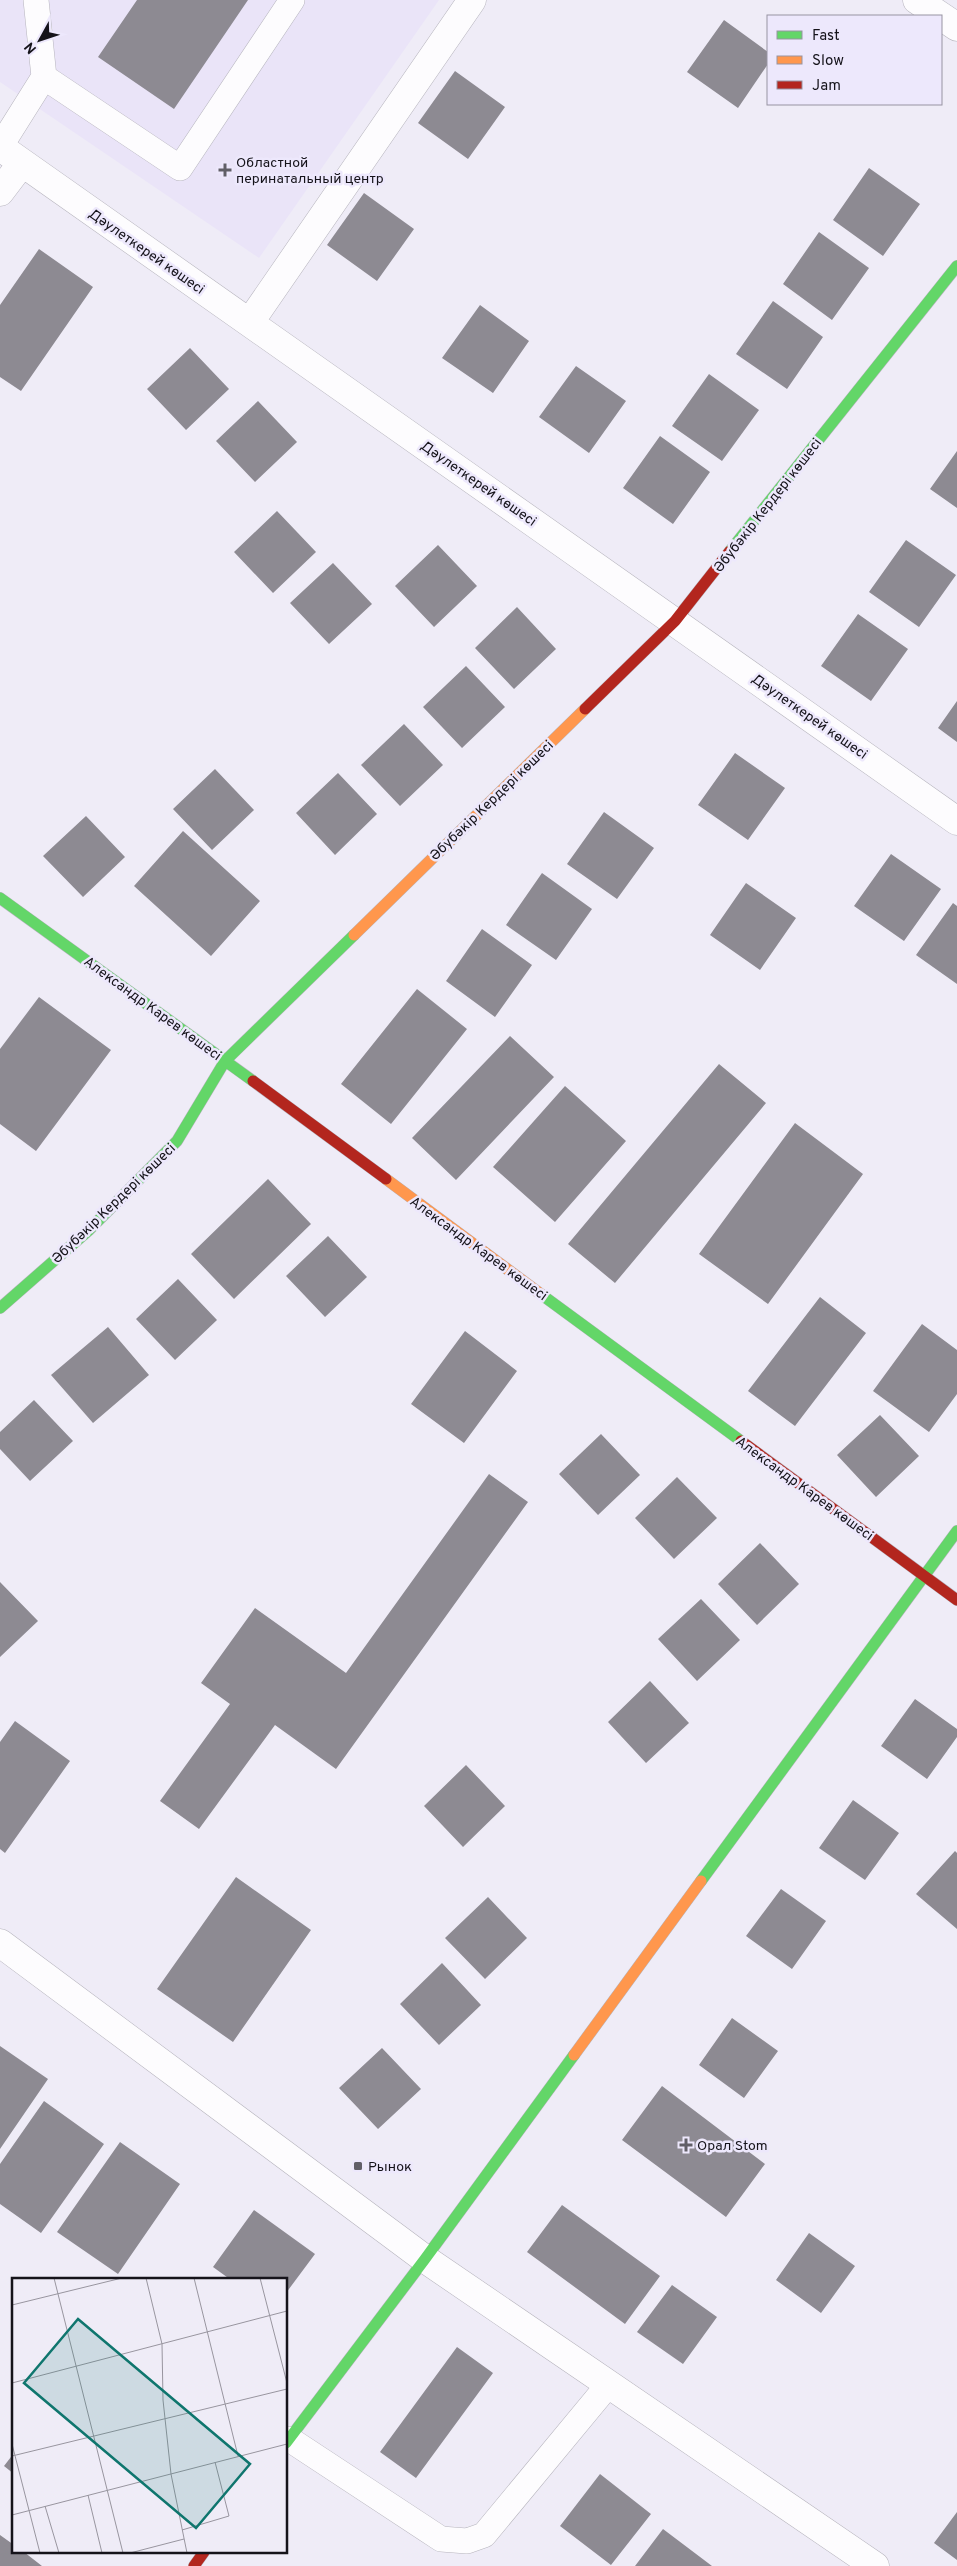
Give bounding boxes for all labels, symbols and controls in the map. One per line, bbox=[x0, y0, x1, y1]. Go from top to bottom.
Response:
north arrow bbox=[15, 15, 65, 65]
legend bbox=[767, 15, 942, 105]
text: Fast bbox=[812, 27, 840, 46]
text: N bbox=[21, 38, 41, 57]
text: Slow bbox=[812, 52, 844, 71]
text: Jam bbox=[812, 77, 841, 96]
place label: Областной перинатальный центр bbox=[236, 155, 384, 188]
marker: Областной перинатальный центр bbox=[218, 163, 232, 177]
street label: Дәулеткерей көшесі bbox=[85, 206, 207, 299]
street label: Әбубәкір Кердері көшесі bbox=[710, 435, 826, 576]
street label: Дәулеткерей көшесі bbox=[417, 438, 539, 531]
street label: Дәулеткерей көшесі bbox=[748, 671, 870, 764]
street label: Әбубәкір Кердері көшесі bbox=[427, 737, 558, 865]
street label: Александр Карев көшесі bbox=[80, 954, 224, 1065]
street label: Әбубәкір Кердері көшесі bbox=[49, 1140, 180, 1268]
street label: Александр Карев көшесі bbox=[406, 1194, 550, 1305]
street label: Александр Карев көшесі bbox=[732, 1434, 876, 1545]
marker: Орал Stom bbox=[679, 2138, 693, 2152]
place label: Орал Stom bbox=[697, 2138, 768, 2155]
place label: Рынок bbox=[368, 2159, 412, 2176]
marker: Рынок bbox=[352, 2160, 364, 2172]
inset map bbox=[12, 2278, 288, 2554]

